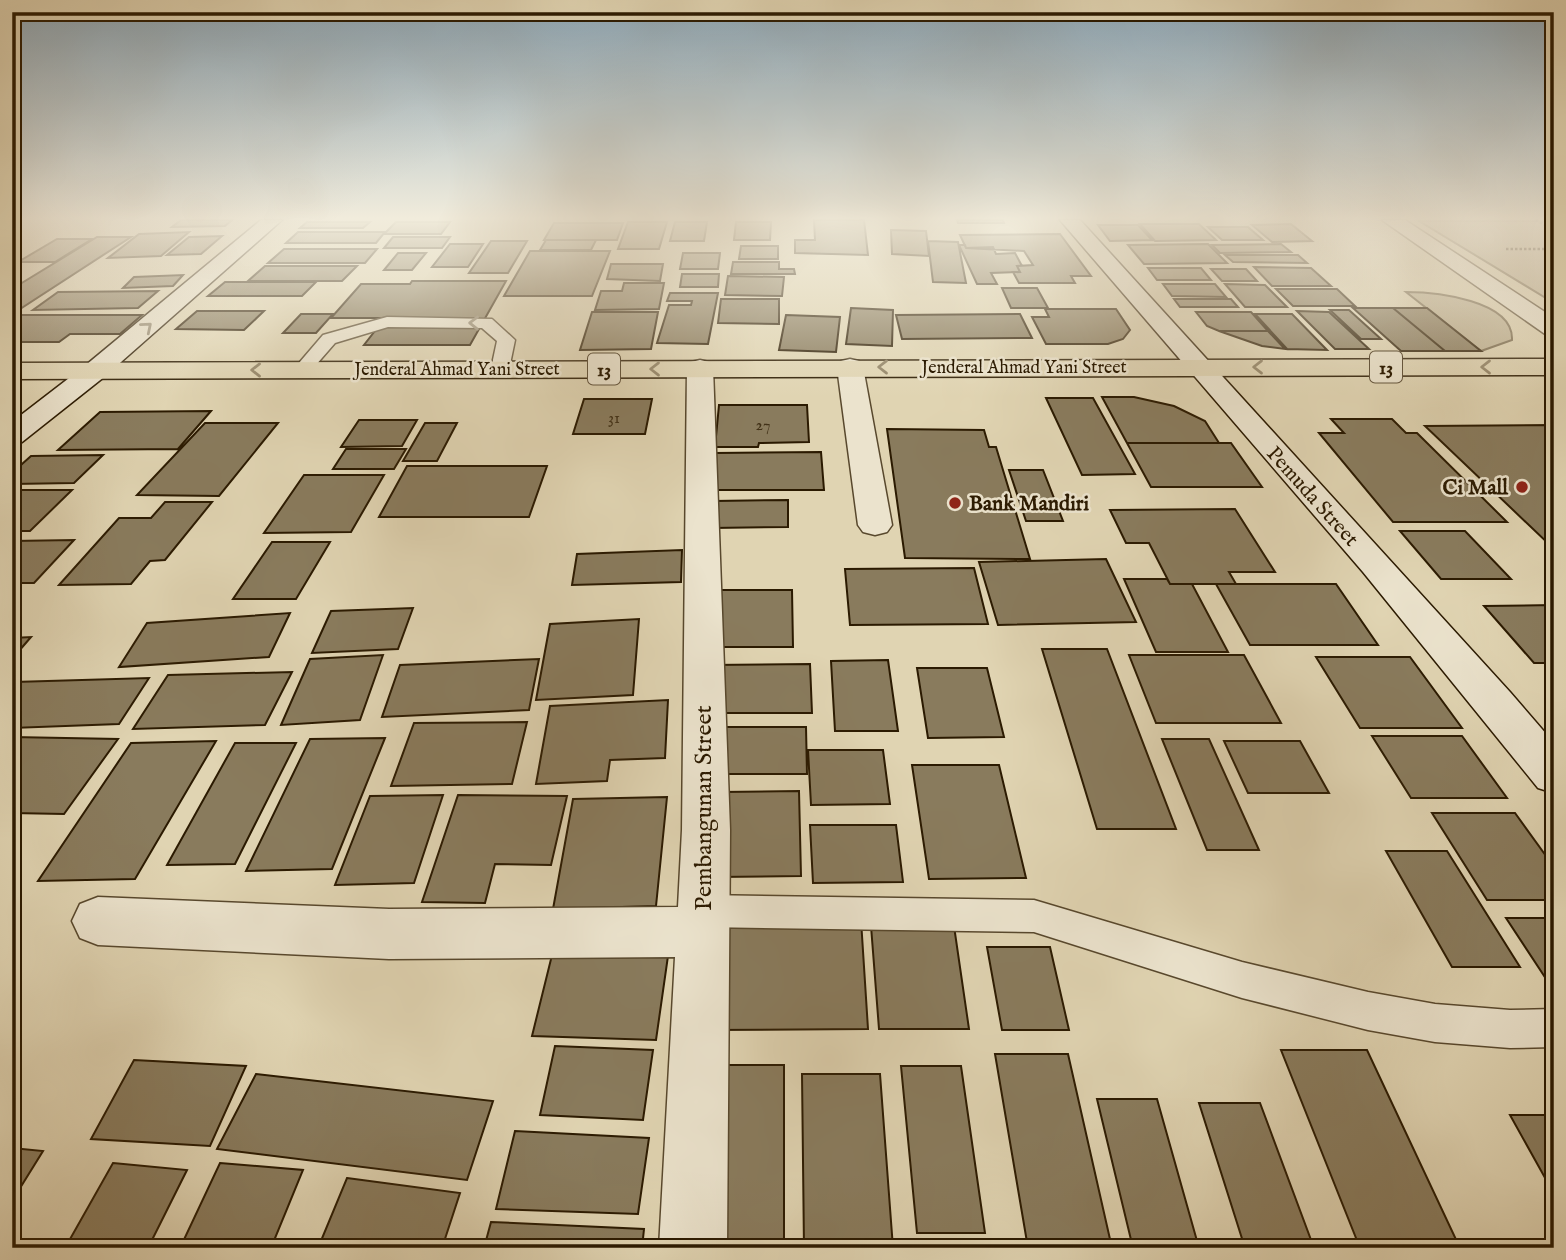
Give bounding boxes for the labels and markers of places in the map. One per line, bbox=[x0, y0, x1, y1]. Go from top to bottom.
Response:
place label: Ci Mall bbox=[1443, 475, 1509, 502]
marker: Ci Mall bbox=[1514, 479, 1530, 495]
place label: Bank Mandiri bbox=[969, 491, 1090, 518]
marker: Bank Mandiri bbox=[947, 495, 963, 511]

